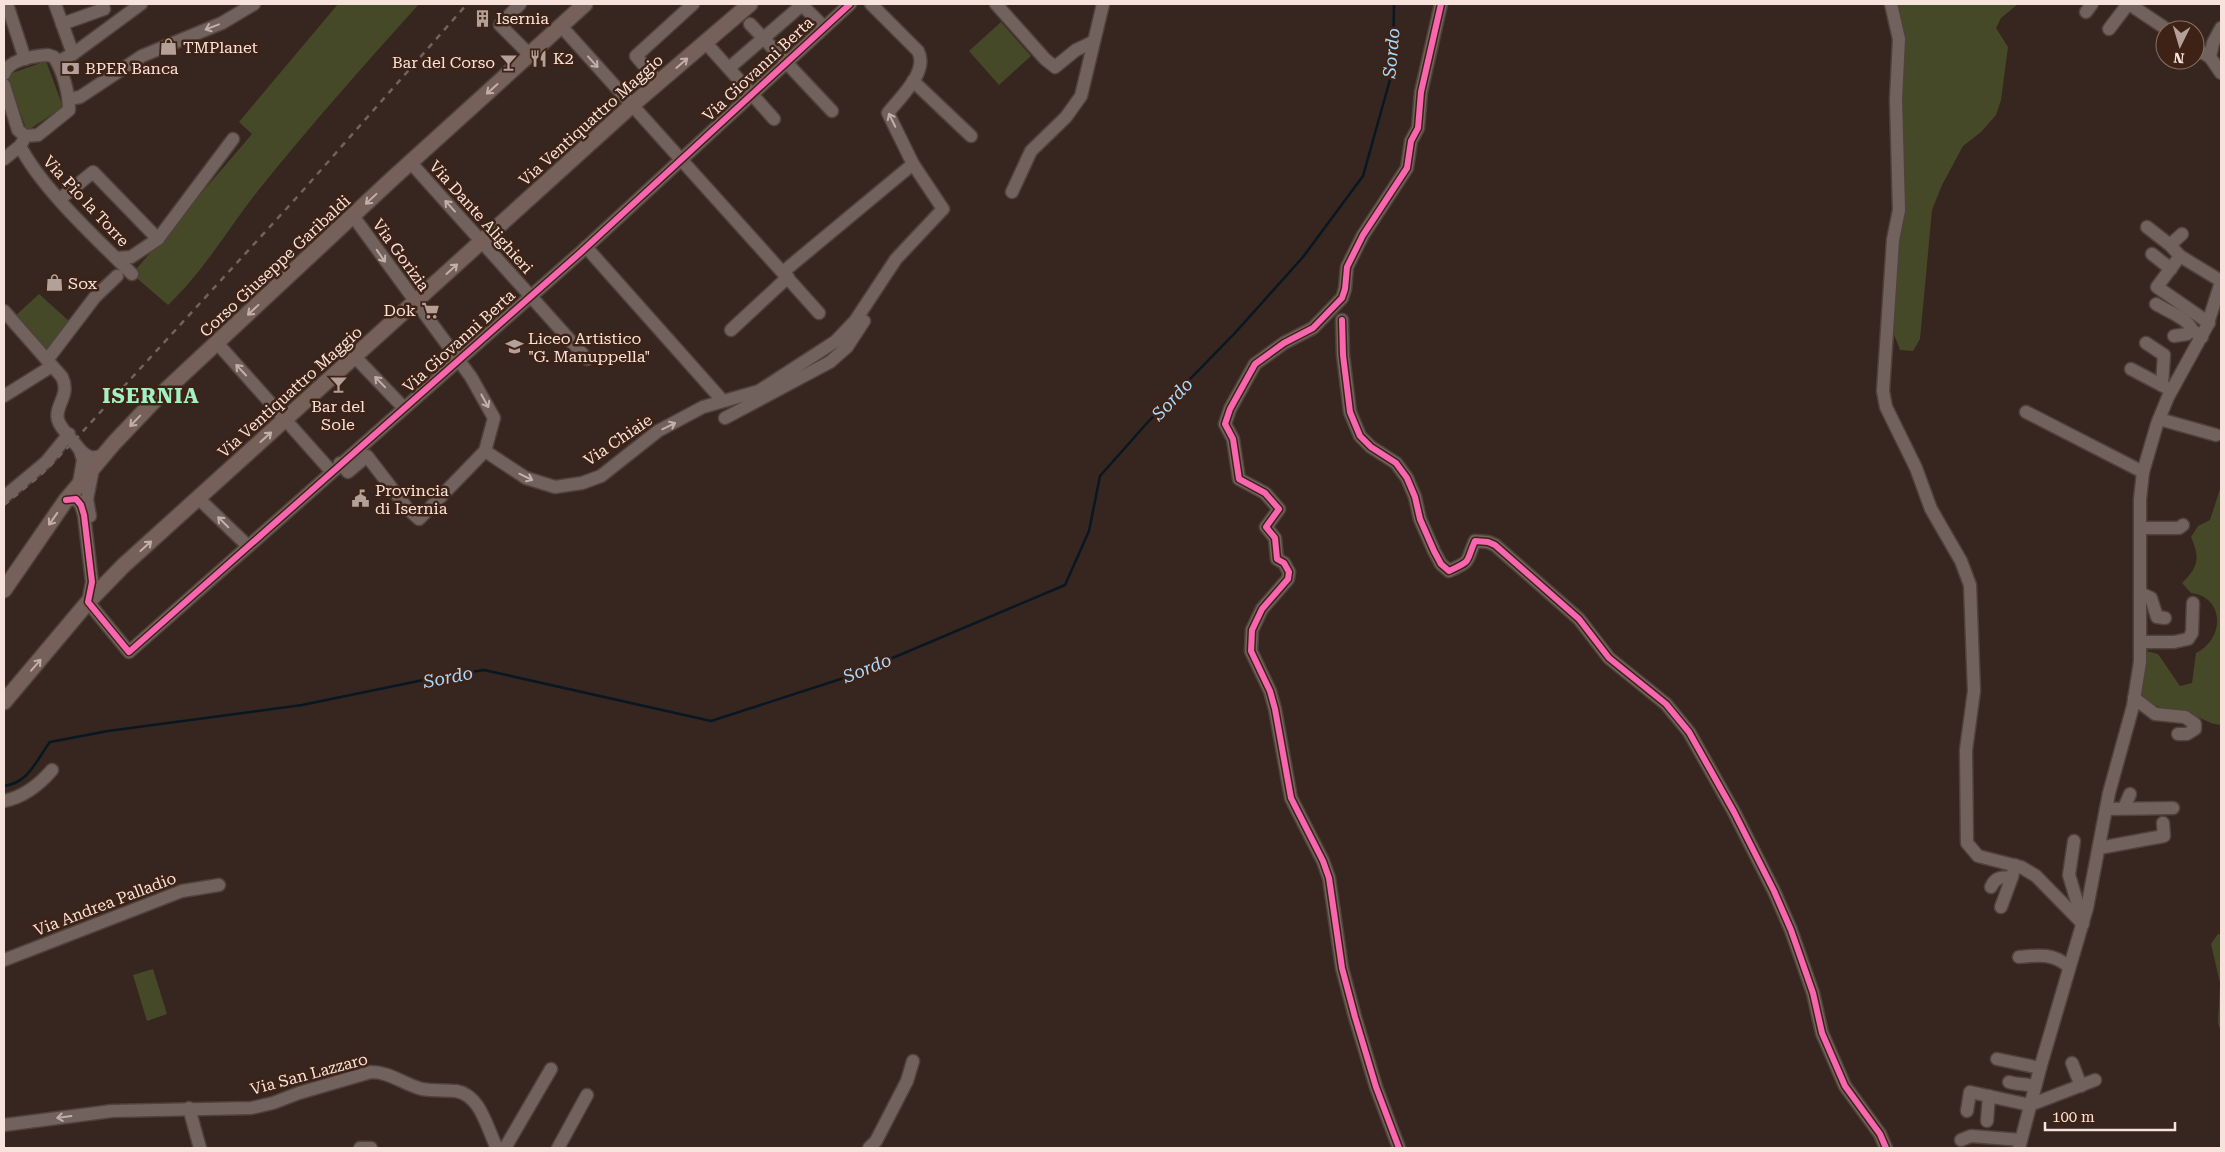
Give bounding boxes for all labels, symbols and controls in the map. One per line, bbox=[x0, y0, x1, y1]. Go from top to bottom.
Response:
building icon: Isernia bbox=[472, 8, 492, 28]
place label: Isernia bbox=[496, 9, 549, 28]
street label: Via Giovanni Berta bbox=[699, 13, 817, 125]
north arrow bbox=[2155, 20, 2205, 70]
one-way arrow bbox=[205, 23, 220, 32]
water label: Sordo bbox=[1378, 27, 1404, 80]
shop icon: TMPlanet bbox=[159, 37, 179, 57]
place label: TMPlanet bbox=[183, 38, 258, 57]
restaurant icon: K2 bbox=[529, 48, 549, 68]
place label: K2 bbox=[553, 49, 574, 68]
text: N bbox=[2173, 49, 2185, 66]
street label: Via Ventiquattro Maggio bbox=[515, 50, 667, 190]
bar icon: Bar del Corso bbox=[499, 52, 519, 72]
place label: Bar del Corso bbox=[392, 53, 495, 72]
one-way arrow bbox=[587, 56, 599, 69]
one-way arrow bbox=[675, 57, 688, 68]
bank icon: BPER Banca bbox=[61, 58, 81, 78]
place label: BPER Banca bbox=[85, 59, 179, 78]
one-way arrow bbox=[485, 84, 498, 95]
one-way arrow bbox=[887, 113, 897, 128]
street label: Via Pio la Torre bbox=[39, 152, 133, 251]
street label: Via Dante Alighieri bbox=[425, 157, 537, 277]
street label: Corso Giuseppe Garibaldi bbox=[196, 191, 354, 341]
one-way arrow bbox=[365, 193, 378, 205]
one-way arrow bbox=[444, 200, 455, 213]
street label: Via Gorizia bbox=[368, 215, 434, 295]
one-way arrow bbox=[375, 249, 386, 262]
one-way arrow bbox=[446, 264, 459, 275]
shop icon: Sox bbox=[44, 273, 64, 293]
place label: Sox bbox=[68, 274, 98, 293]
street label: Via Giovanni Berta bbox=[399, 285, 519, 396]
supermarket icon: Dok bbox=[420, 300, 440, 320]
place label: Dok bbox=[384, 301, 416, 320]
one-way arrow bbox=[247, 304, 260, 316]
street label: Via Ventiquattro Maggio bbox=[214, 322, 366, 462]
place label: Liceo Artistico "G. Manuppella" bbox=[528, 329, 650, 366]
school or university icon: Liceo Artistico "G. Manuppella" bbox=[504, 337, 524, 357]
one-way arrow bbox=[235, 364, 247, 377]
water label: Sordo bbox=[1146, 373, 1197, 425]
bar icon: Bar del Sole bbox=[328, 375, 348, 395]
one-way arrow bbox=[374, 377, 386, 389]
district label: ISERNIA bbox=[102, 384, 200, 408]
one-way arrow bbox=[480, 394, 490, 409]
place label: Bar del Sole bbox=[311, 397, 365, 434]
street label: Via Chiaie bbox=[580, 410, 656, 470]
one-way arrow bbox=[129, 415, 141, 428]
one-way arrow bbox=[661, 421, 676, 431]
one-way arrow bbox=[260, 431, 273, 442]
one-way arrow bbox=[518, 473, 533, 482]
place label: Provincia di Isernia bbox=[375, 481, 449, 518]
public building icon: Provincia di Isernia bbox=[351, 489, 371, 509]
one-way arrow bbox=[48, 511, 58, 525]
one-way arrow bbox=[217, 516, 229, 528]
one-way arrow bbox=[139, 540, 152, 551]
water label: Sordo bbox=[839, 649, 894, 688]
one-way arrow bbox=[30, 658, 41, 671]
water label: Sordo bbox=[420, 662, 475, 692]
street label: Via Andrea Palladio bbox=[31, 868, 179, 940]
street label: Via San Lazzaro bbox=[248, 1049, 370, 1099]
scale bar bbox=[2045, 1100, 2175, 1132]
text: 100 m bbox=[2052, 1108, 2095, 1126]
one-way arrow bbox=[56, 1112, 72, 1122]

